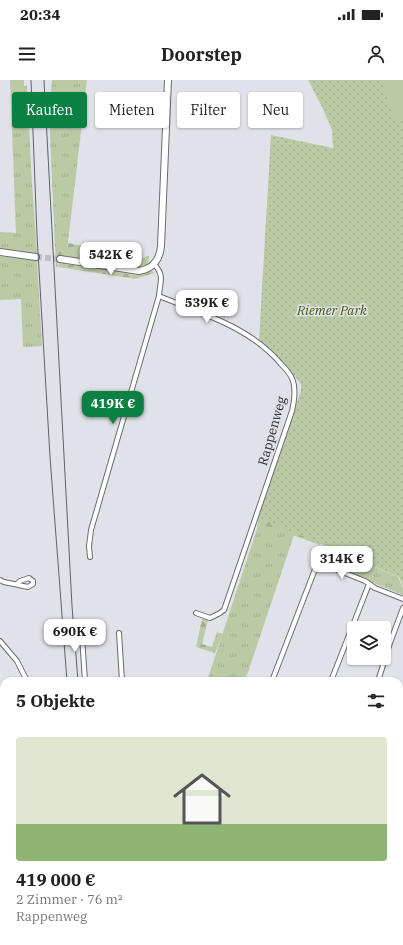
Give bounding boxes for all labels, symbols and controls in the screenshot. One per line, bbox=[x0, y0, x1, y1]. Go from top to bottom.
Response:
text: 20:34 bbox=[20, 5, 61, 24]
icon: menu bbox=[16, 43, 38, 65]
text: Doorstep bbox=[161, 43, 242, 66]
icon: person bbox=[365, 43, 387, 65]
chip: Kaufen bbox=[12, 92, 87, 128]
chip: Mieten bbox=[95, 92, 169, 128]
chip: Filter bbox=[177, 92, 240, 128]
chip: Neu bbox=[248, 92, 303, 128]
pin: 542K € bbox=[78, 242, 144, 276]
text: 542K € bbox=[89, 246, 133, 263]
pin: 539K € bbox=[174, 290, 240, 324]
text: 539K € bbox=[185, 294, 229, 311]
park label: Riemer Park bbox=[296, 302, 367, 319]
pin: 419K € bbox=[80, 391, 146, 425]
street label: Rappenweg bbox=[254, 394, 290, 468]
text: 419K € bbox=[91, 395, 135, 412]
pin: 314K € bbox=[309, 546, 375, 580]
text: 314K € bbox=[320, 550, 364, 567]
pin: 690K € bbox=[42, 619, 108, 653]
map controls bbox=[347, 621, 391, 665]
button: layers bbox=[347, 621, 391, 665]
text: 690K € bbox=[53, 623, 97, 640]
text: 5 Objekte bbox=[16, 690, 95, 712]
icon: filters bbox=[365, 690, 387, 712]
icon: home bbox=[166, 763, 238, 835]
text: 419 000 € bbox=[16, 869, 96, 891]
text: 2 Zimmer · 76 m² bbox=[16, 891, 122, 908]
text: Rappenweg bbox=[16, 908, 87, 925]

